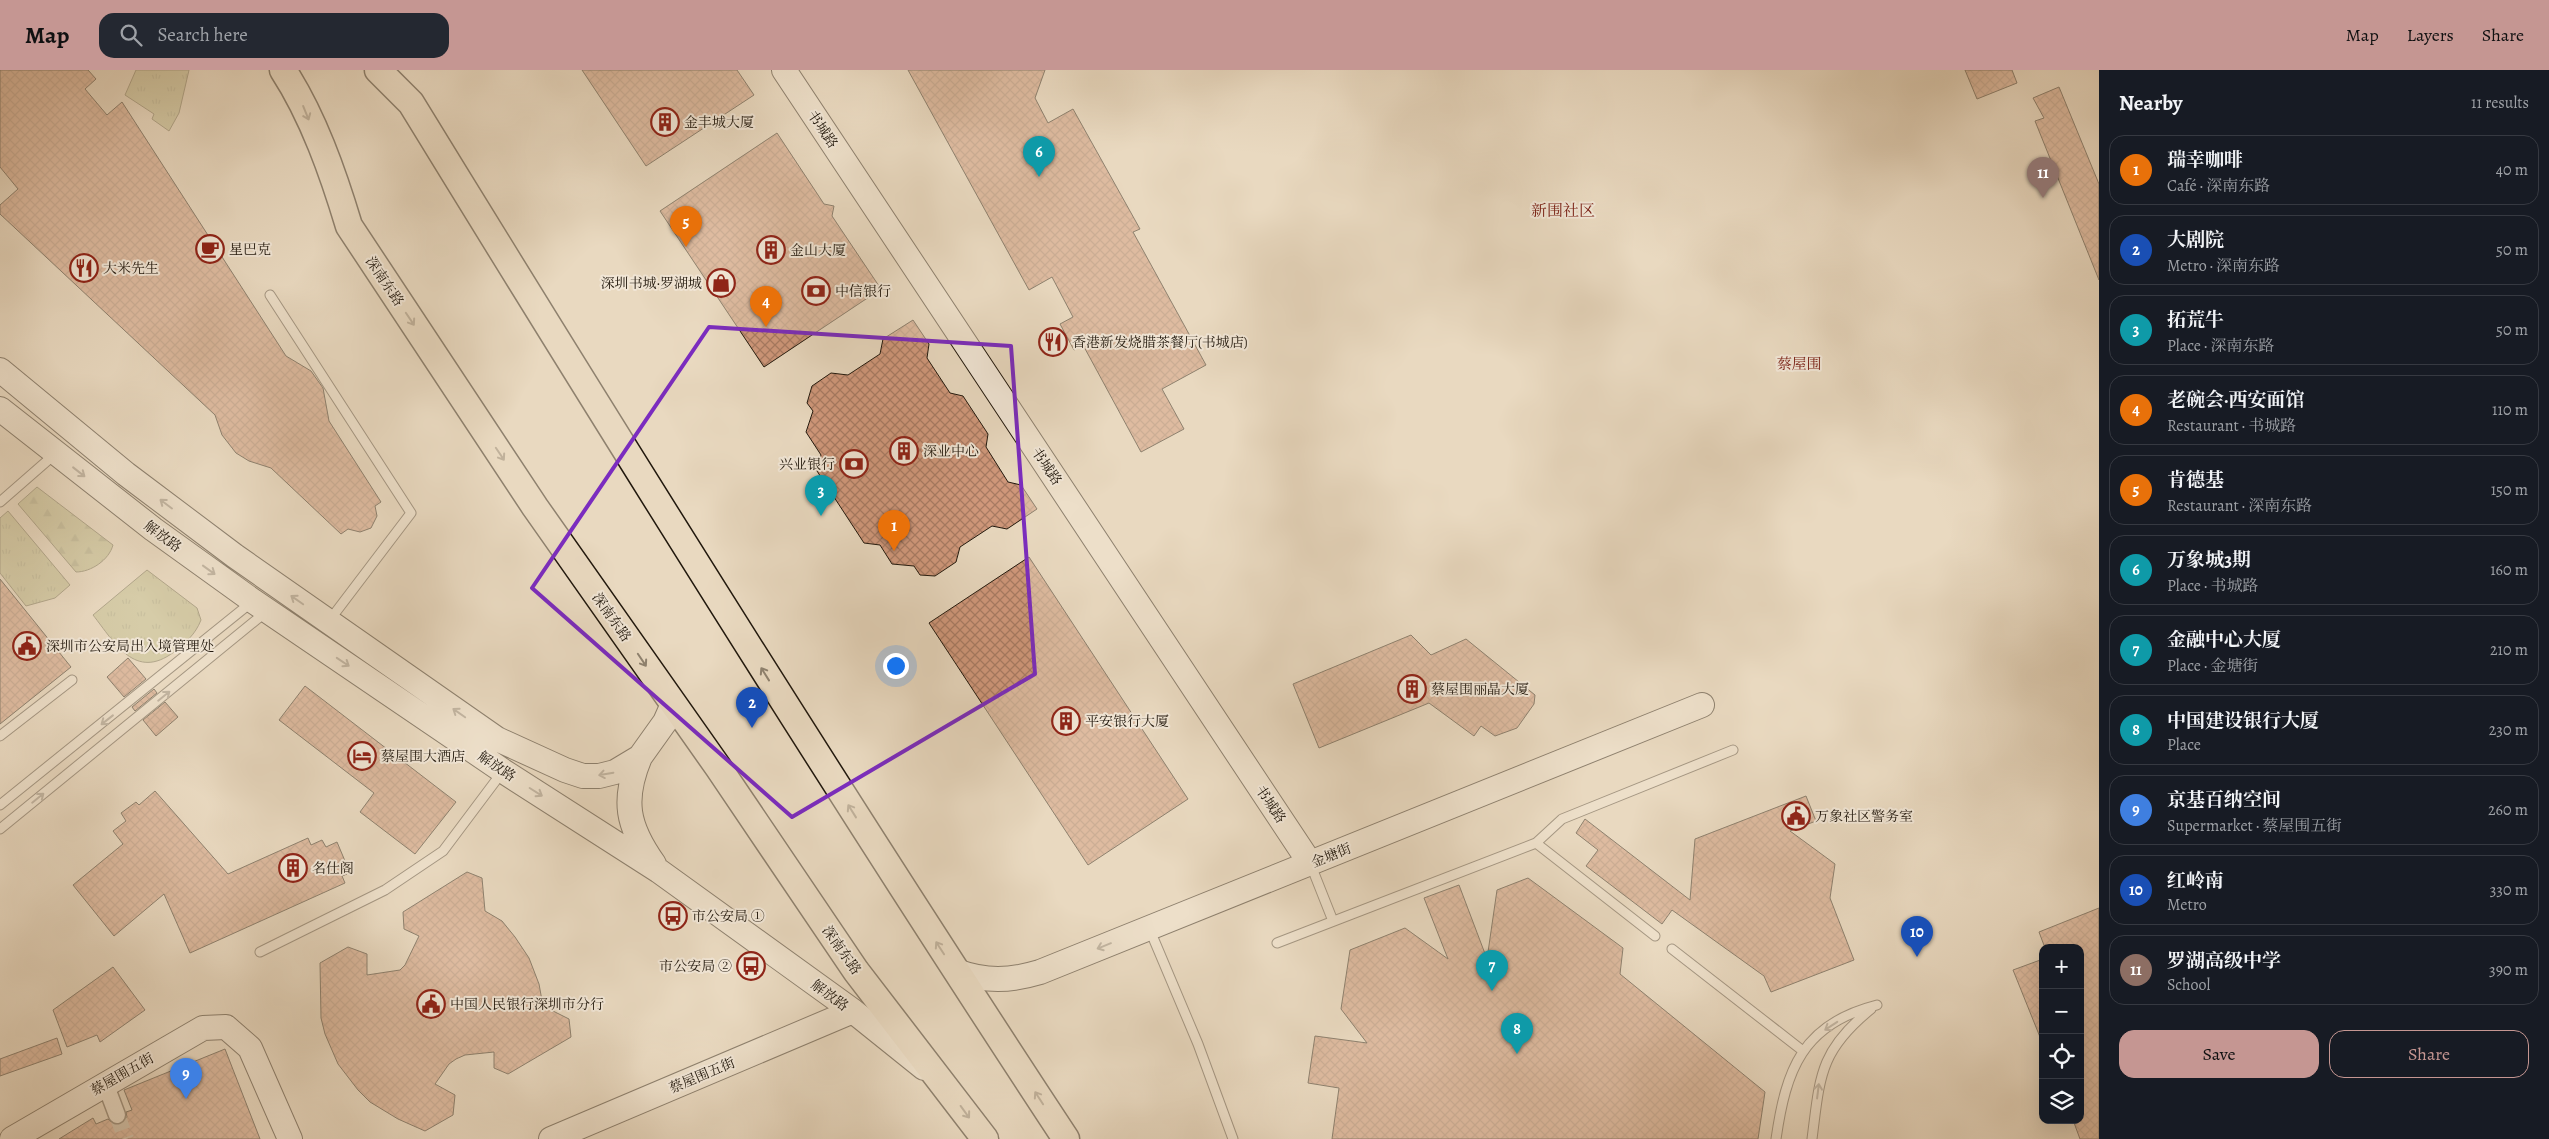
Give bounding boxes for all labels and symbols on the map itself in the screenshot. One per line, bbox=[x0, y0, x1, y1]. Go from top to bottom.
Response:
one-way arrow bbox=[302, 105, 311, 120]
building icon: 金丰城大厦 bbox=[650, 107, 680, 137]
street label: 书城路 bbox=[803, 107, 842, 152]
place label: 金丰城大厦 bbox=[684, 113, 754, 132]
pin: 6 bbox=[1023, 136, 1055, 177]
pin: 11 bbox=[2027, 157, 2059, 198]
district label: 新围社区 bbox=[1531, 200, 1595, 222]
pin: 5 bbox=[670, 206, 702, 247]
cafe icon: 星巴克 bbox=[195, 234, 225, 264]
building icon: 金山大厦 bbox=[756, 235, 786, 265]
place label: 星巴克 bbox=[229, 240, 271, 259]
place label: 金山大厦 bbox=[790, 241, 846, 260]
restaurant icon: 大米先生 bbox=[69, 253, 99, 283]
street label: 深南东路 bbox=[361, 253, 408, 310]
place label: 大米先生 bbox=[103, 259, 159, 278]
shop icon: 深圳书城·罗湖城 bbox=[706, 268, 736, 298]
place label: 深圳书城·罗湖城 bbox=[601, 274, 702, 293]
bank icon: 中信银行 bbox=[801, 276, 831, 306]
place label: 中信银行 bbox=[835, 282, 891, 301]
pin: 4 bbox=[750, 286, 782, 327]
one-way arrow bbox=[405, 311, 415, 325]
restaurant icon: 香港新发烧腊茶餐厅(书城店) bbox=[1038, 327, 1068, 357]
place label: 香港新发烧腊茶餐厅(书城店) bbox=[1072, 333, 1248, 352]
district label: 蔡屋围 bbox=[1776, 354, 1822, 374]
building icon: 深业中心 bbox=[889, 436, 919, 466]
place label: 深业中心 bbox=[923, 442, 979, 461]
street label: 书城路 bbox=[1027, 444, 1066, 489]
one-way arrow bbox=[495, 447, 505, 461]
bank icon: 兴业银行 bbox=[839, 449, 869, 479]
place label: 兴业银行 bbox=[779, 455, 835, 474]
one-way arrow bbox=[72, 467, 85, 478]
pin: 3 bbox=[805, 475, 837, 516]
one-way arrow bbox=[159, 499, 173, 509]
pin: 1 bbox=[878, 510, 910, 551]
street label: 解放路 bbox=[140, 516, 185, 556]
one-way arrow bbox=[202, 565, 216, 575]
street label: 深南东路 bbox=[588, 589, 635, 646]
one-way arrow bbox=[290, 595, 304, 605]
public building icon: 深圳市公安局出入境管理处 bbox=[12, 631, 42, 661]
place label: 深圳市公安局出入境管理处 bbox=[46, 637, 214, 656]
one-way arrow bbox=[637, 652, 647, 666]
your location bbox=[883, 653, 909, 679]
one-way arrow bbox=[336, 657, 350, 667]
one-way arrow bbox=[760, 667, 770, 681]
building icon: 蔡屋围丽晶大厦 bbox=[1397, 674, 1427, 704]
place label: 蔡屋围丽晶大厦 bbox=[1431, 680, 1529, 699]
pin: 2 bbox=[736, 687, 768, 728]
one-way arrow bbox=[157, 690, 170, 701]
building icon: 平安银行大厦 bbox=[1051, 706, 1081, 736]
one-way arrow bbox=[452, 708, 466, 718]
place label: 平安银行大厦 bbox=[1085, 712, 1169, 731]
one-way arrow bbox=[101, 715, 114, 726]
hotel icon: 蔡屋围大酒店 bbox=[347, 741, 377, 771]
place label: 蔡屋围大酒店 bbox=[381, 747, 465, 766]
street label: 解放路 bbox=[474, 747, 519, 786]
one-way arrow bbox=[598, 770, 614, 780]
street label: 书城路 bbox=[1251, 782, 1290, 827]
one-way arrow bbox=[529, 786, 543, 797]
one-way arrow bbox=[31, 793, 44, 804]
public building icon: 万象社区警务室 bbox=[1781, 801, 1811, 831]
one-way arrow bbox=[847, 805, 857, 819]
place label: 万象社区警务室 bbox=[1815, 807, 1913, 826]
street label: 金塘街 bbox=[1308, 839, 1354, 872]
building icon: 名仕阁 bbox=[278, 853, 308, 883]
place label: 名仕阁 bbox=[312, 859, 354, 878]
bus stop icon: 市公安局 ① bbox=[658, 901, 688, 931]
place label: 市公安局 ① bbox=[692, 907, 765, 926]
pin: 10 bbox=[1901, 916, 1933, 957]
street label: 深南东路 bbox=[818, 922, 865, 979]
one-way arrow bbox=[935, 941, 945, 955]
one-way arrow bbox=[1097, 942, 1112, 951]
pin: 7 bbox=[1476, 950, 1508, 991]
bus stop icon: 市公安局 ② bbox=[736, 951, 766, 981]
place label: 市公安局 ② bbox=[659, 957, 732, 976]
street label: 解放路 bbox=[807, 975, 852, 1015]
public building icon: 中国人民银行深圳市分行 bbox=[416, 989, 446, 1019]
place label: 中国人民银行深圳市分行 bbox=[450, 995, 604, 1014]
pin: 8 bbox=[1501, 1013, 1533, 1054]
one-way arrow bbox=[1824, 1021, 1838, 1031]
street label: 蔡屋围五街 bbox=[87, 1049, 157, 1100]
street label: 蔡屋围五街 bbox=[666, 1053, 738, 1098]
pin: 9 bbox=[170, 1058, 202, 1099]
one-way arrow bbox=[1813, 1083, 1823, 1099]
one-way arrow bbox=[1034, 1092, 1044, 1106]
one-way arrow bbox=[960, 1105, 970, 1119]

